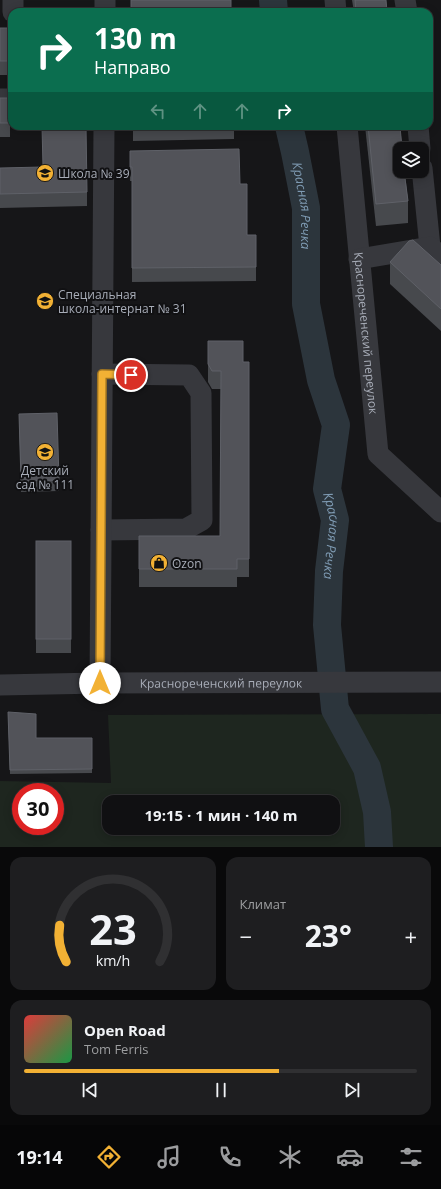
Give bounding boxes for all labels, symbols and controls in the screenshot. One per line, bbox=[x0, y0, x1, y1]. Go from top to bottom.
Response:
text: 130 m bbox=[94, 19, 177, 57]
icon: right bbox=[28, 24, 80, 76]
text: Направо bbox=[94, 55, 171, 79]
icon: left bbox=[147, 100, 169, 122]
icon: ahead bbox=[189, 100, 211, 122]
icon: ahead bbox=[231, 100, 253, 122]
icon: right bbox=[273, 100, 295, 122]
map controls bbox=[393, 142, 429, 178]
button: layers bbox=[393, 142, 429, 178]
water label: Красная Речка bbox=[288, 160, 315, 250]
school or university icon: Школа № 39 bbox=[35, 163, 55, 183]
place label: Школа № 39 bbox=[58, 165, 130, 182]
street label: Краснореченский переулок bbox=[350, 251, 383, 416]
place label: Специальная школа-интернат № 31 bbox=[58, 286, 187, 317]
school or university icon: Специальная школа-интернат № 31 bbox=[35, 291, 55, 311]
pin bbox=[114, 358, 148, 392]
icon: arrive bbox=[120, 364, 142, 386]
school or university icon: Детский сад № 111 bbox=[35, 442, 55, 462]
place label: Детский сад № 111 bbox=[16, 462, 74, 493]
water label: Красная Речка bbox=[319, 490, 344, 580]
shop icon: Ozon bbox=[149, 553, 169, 573]
place label: Ozon bbox=[172, 555, 202, 572]
position arrow bbox=[79, 662, 121, 704]
street label: Краснореченский переулок bbox=[140, 674, 303, 691]
speed limit sign: 30 bbox=[12, 783, 64, 835]
text: 19:15 · 1 мин · 140 m bbox=[145, 805, 297, 825]
text: Климат bbox=[240, 895, 286, 913]
text: 23 bbox=[89, 900, 137, 956]
text: 23° bbox=[305, 915, 352, 956]
text: − bbox=[240, 921, 252, 951]
text: + bbox=[404, 921, 417, 951]
text: km/h bbox=[95, 950, 130, 969]
text: Open Road bbox=[84, 1020, 166, 1040]
text: Tom Ferris bbox=[84, 1040, 149, 1058]
icon: previous bbox=[79, 1079, 101, 1101]
icon: pause bbox=[210, 1079, 232, 1101]
icon: next bbox=[341, 1079, 363, 1101]
icon: directions bbox=[95, 1143, 123, 1171]
icon: music bbox=[155, 1143, 183, 1171]
icon: phone bbox=[216, 1143, 244, 1171]
icon: climate bbox=[276, 1143, 304, 1171]
icon: car bbox=[336, 1143, 364, 1171]
icon: filters bbox=[397, 1143, 425, 1171]
text: 19:14 bbox=[16, 1145, 63, 1169]

